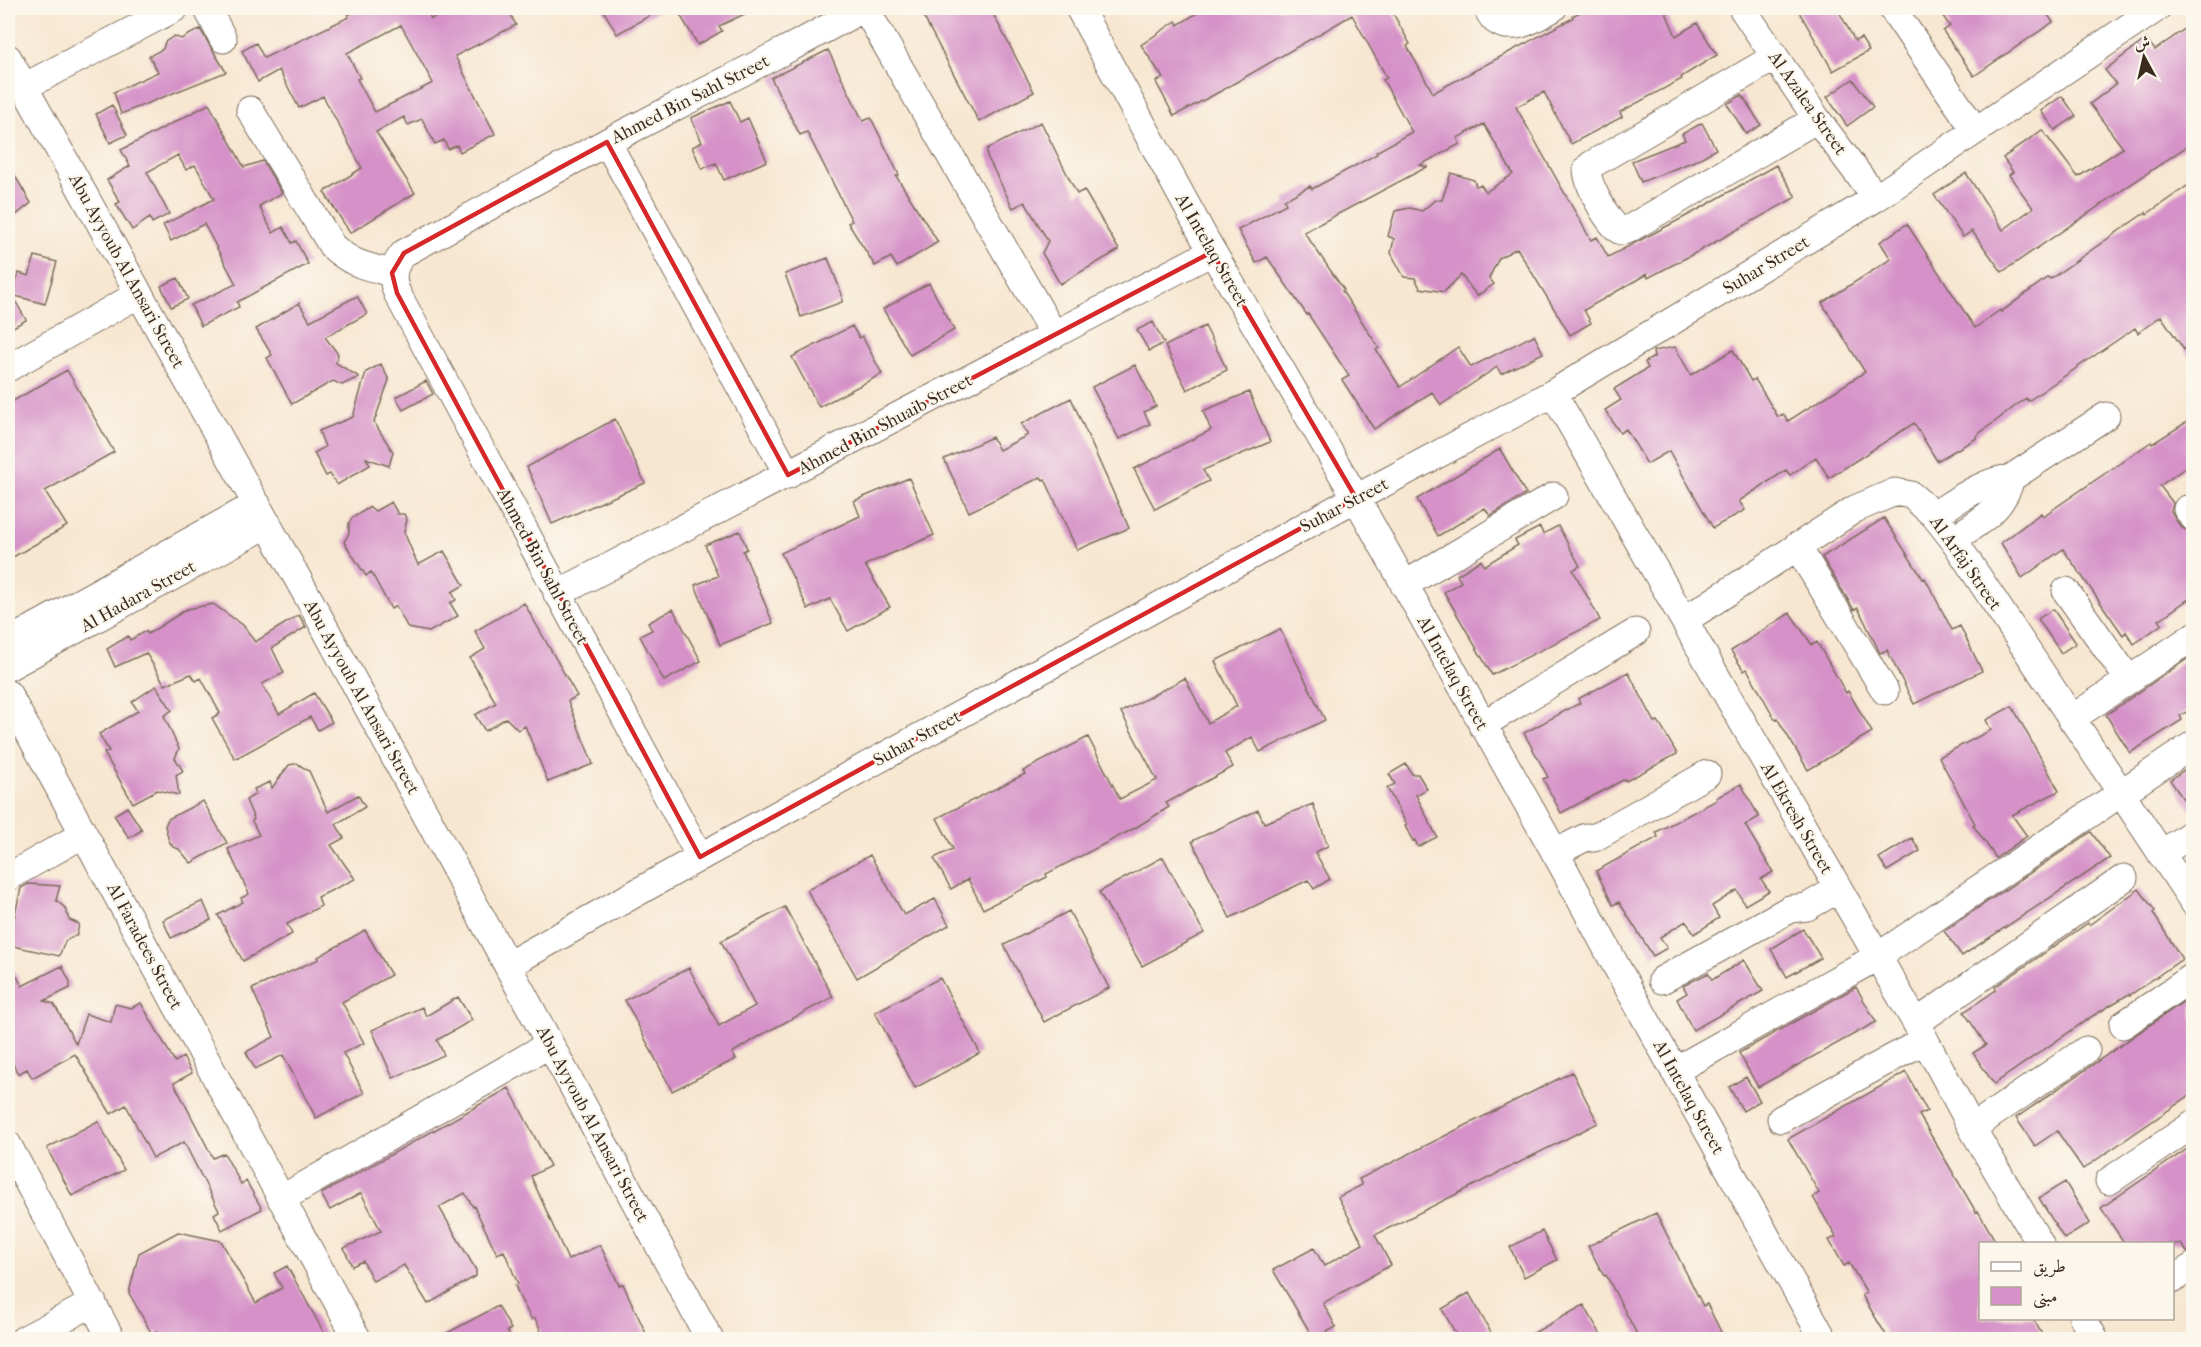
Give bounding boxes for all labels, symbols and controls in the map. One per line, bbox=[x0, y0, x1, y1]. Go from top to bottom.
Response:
north arrow bbox=[2114, 27, 2174, 87]
text: ش bbox=[2133, 32, 2151, 53]
street label: Al Azalea Street bbox=[1763, 47, 1851, 160]
street label: Ahmed Bin Sahl Street bbox=[607, 50, 773, 149]
street label: Abu Ayyoub Al Ansari Street bbox=[64, 169, 189, 373]
street label: Al Intelaq Street bbox=[1170, 189, 1253, 311]
street label: Suhar Street bbox=[1719, 231, 1814, 299]
street label: Ahmed Bin Shuaib Street bbox=[794, 369, 976, 480]
street label: Suhar Street bbox=[1297, 473, 1392, 537]
street label: Ahmed Bin Sahl Street bbox=[492, 483, 593, 649]
street label: Al Arfaj Street bbox=[1925, 511, 2006, 615]
street label: Al Hadara Street bbox=[76, 556, 200, 637]
street label: Abu Ayyoub Al Ansari Street bbox=[299, 595, 424, 799]
street label: Al Intelaq Street bbox=[1412, 612, 1493, 734]
street label: Suhar Street bbox=[870, 705, 965, 771]
street label: Al Ekresh Street bbox=[1756, 758, 1837, 878]
street label: Al Faradees Street bbox=[102, 879, 187, 1013]
street label: Abu Ayyoub Al Ansari Street bbox=[531, 1022, 654, 1226]
street label: Al Intelaq Street bbox=[1648, 1036, 1729, 1158]
legend bbox=[1979, 1242, 2174, 1320]
text: طريق bbox=[2033, 1256, 2066, 1278]
text: مبنى bbox=[2033, 1286, 2058, 1309]

